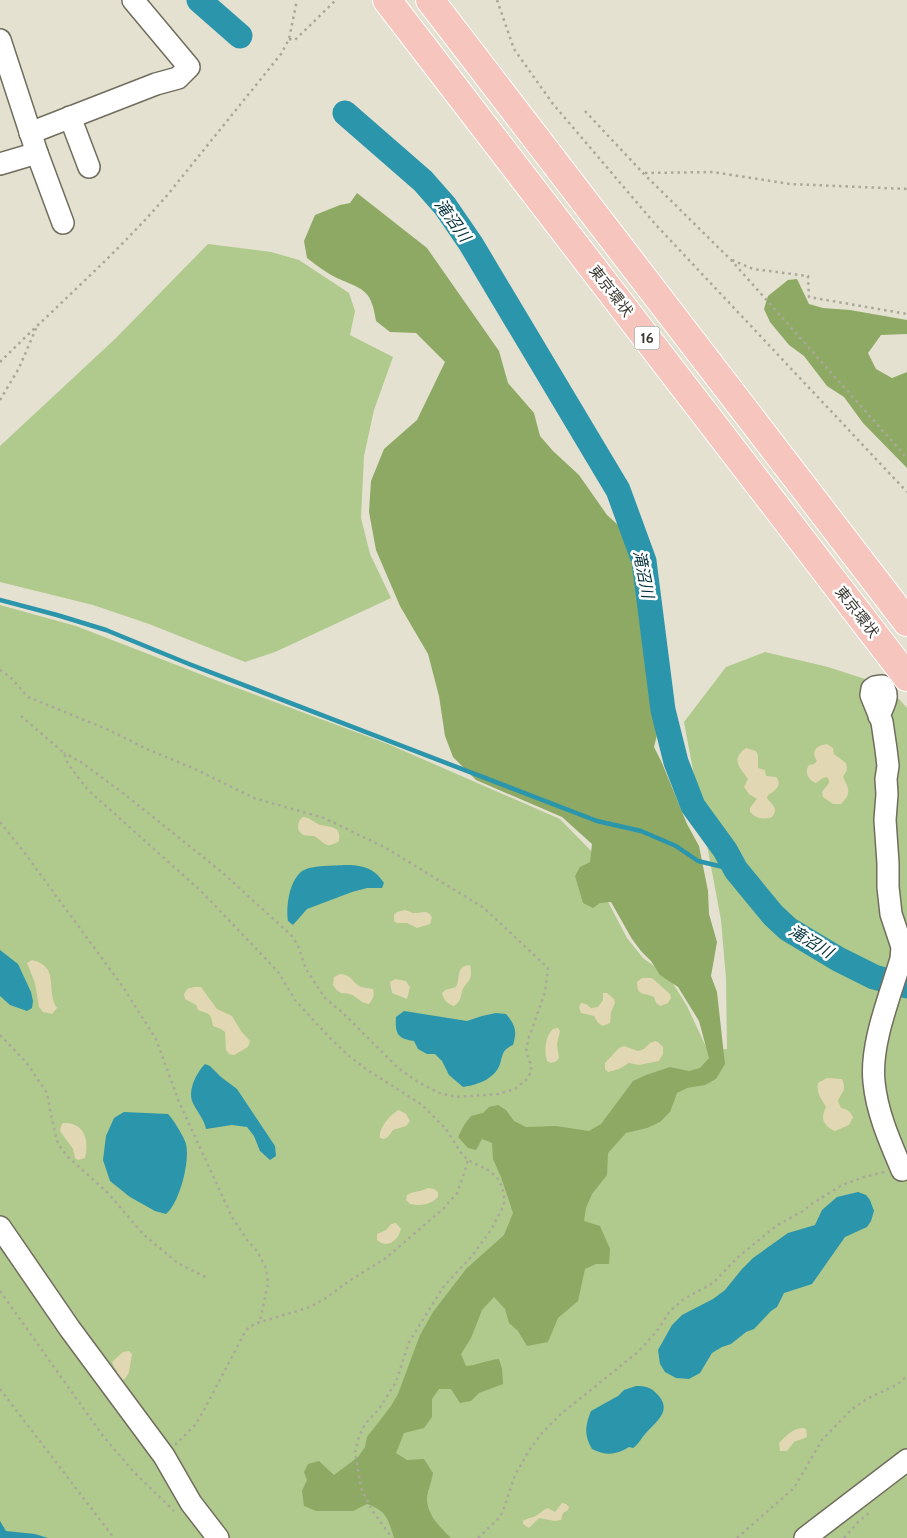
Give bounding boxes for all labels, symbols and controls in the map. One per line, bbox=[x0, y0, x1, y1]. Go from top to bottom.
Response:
water label: 滝沼川 bbox=[431, 195, 476, 247]
street label: 東京環状 bbox=[585, 262, 637, 320]
road number: 16 bbox=[634, 326, 660, 349]
water label: 滝沼川 bbox=[630, 549, 658, 601]
street label: 東京環状 bbox=[831, 583, 883, 641]
water label: 滝沼川 bbox=[785, 921, 838, 963]

